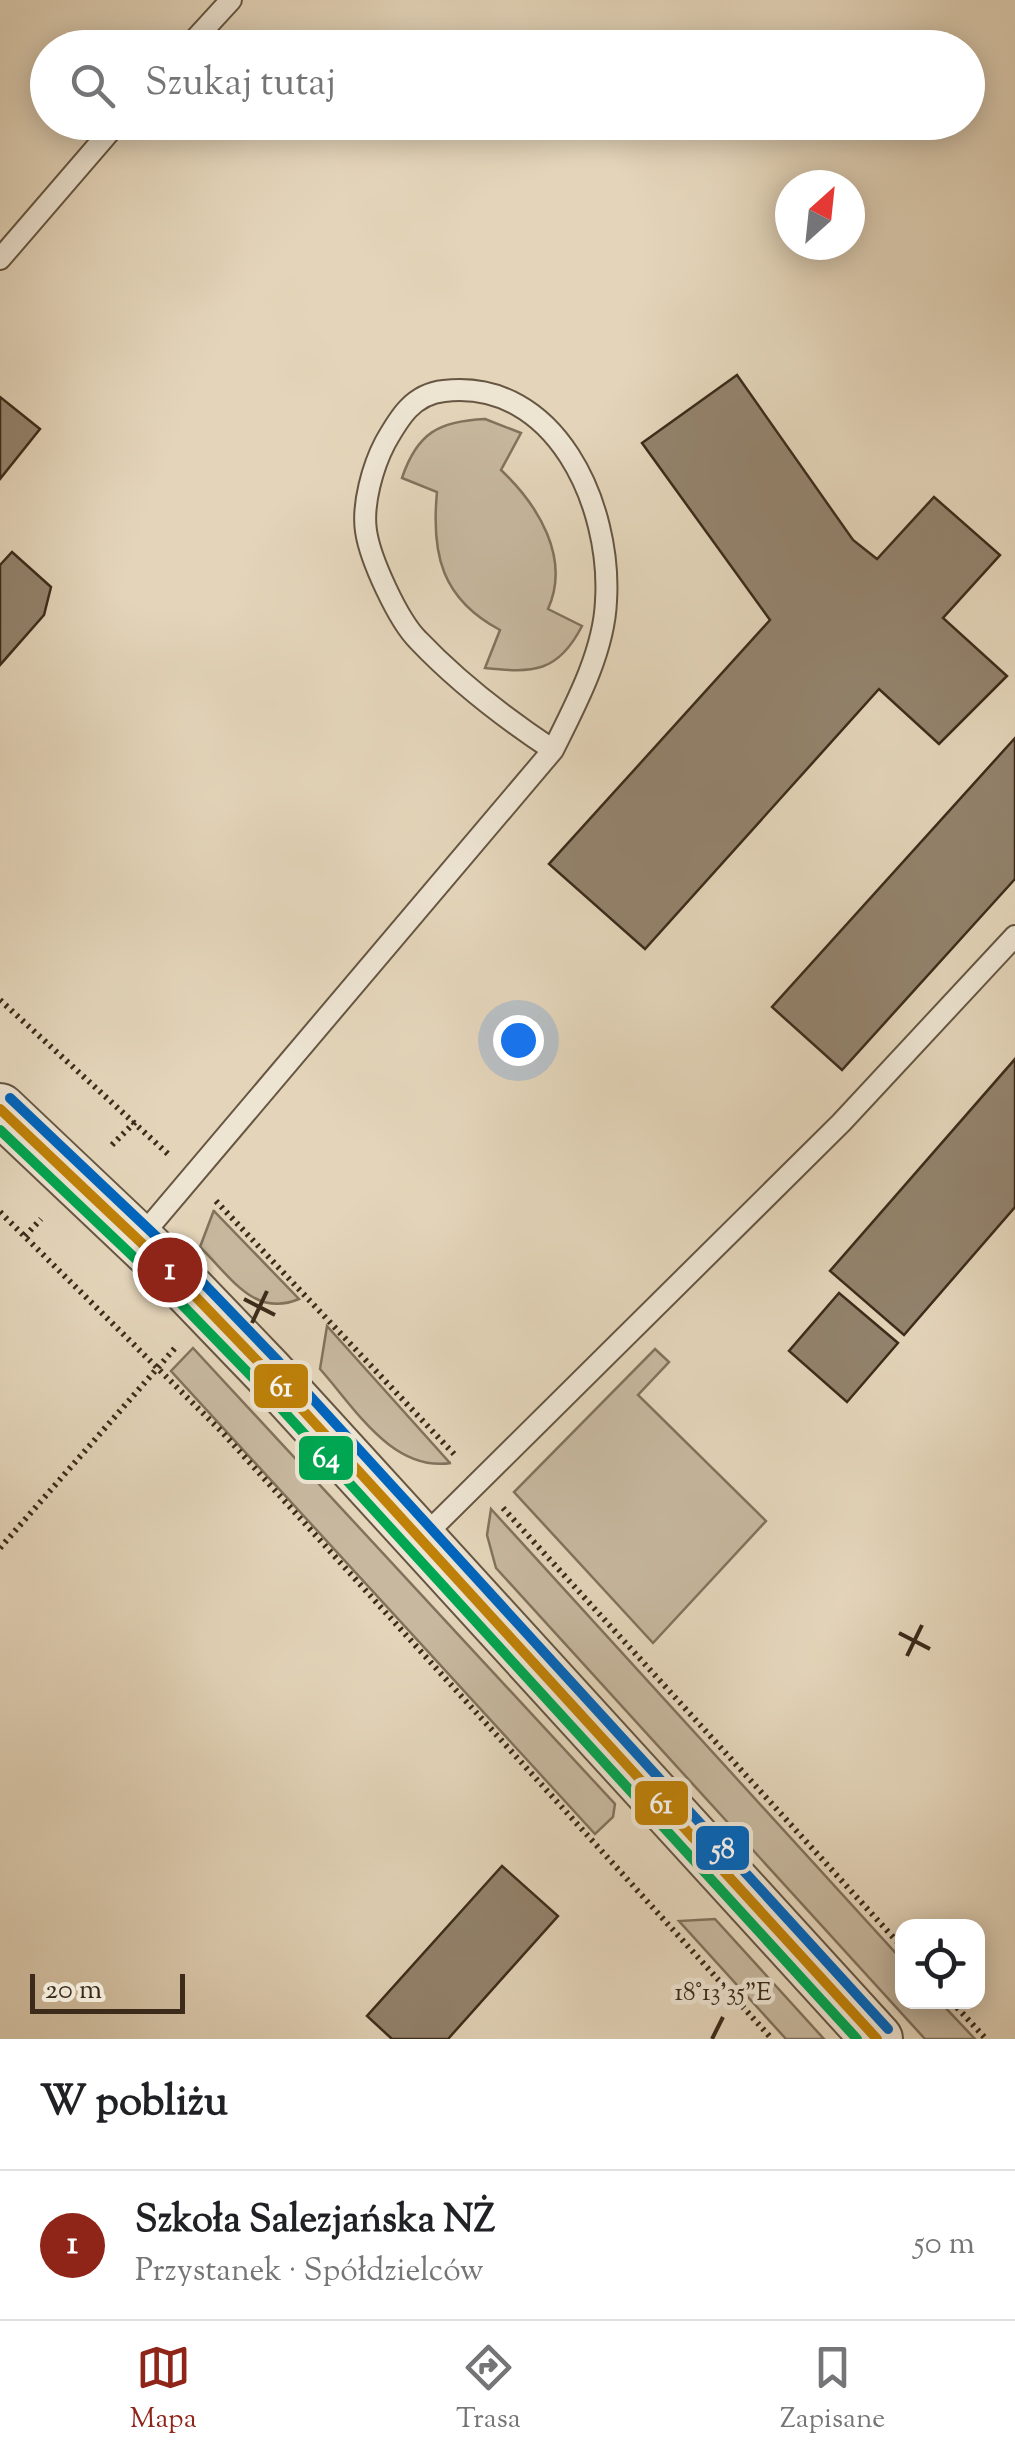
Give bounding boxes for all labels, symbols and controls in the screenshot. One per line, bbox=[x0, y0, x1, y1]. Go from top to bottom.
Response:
search box bbox=[30, 30, 985, 140]
icon: search bbox=[65, 58, 120, 113]
text: Szukaj tutaj bbox=[145, 58, 336, 112]
north arrow bbox=[775, 170, 865, 260]
your location bbox=[493, 1015, 544, 1066]
pin: 1 bbox=[138, 1232, 202, 1308]
line badge: 61 bbox=[252, 1362, 310, 1410]
text: 61 bbox=[269, 1369, 293, 1409]
line badge: 64 bbox=[297, 1434, 355, 1482]
text: 64 bbox=[312, 1440, 340, 1480]
line badge: 61 bbox=[633, 1779, 690, 1827]
text: 61 bbox=[649, 1786, 673, 1826]
line badge: 58 bbox=[694, 1824, 751, 1872]
text: 58 bbox=[709, 1831, 735, 1871]
map controls bbox=[895, 1919, 985, 2009]
button: locate bbox=[895, 1919, 985, 2009]
scale bar bbox=[30, 1969, 185, 2014]
text: 20 m bbox=[45, 1971, 102, 2011]
text: 18°13'35"E bbox=[675, 1976, 771, 2012]
text: W pobliżu bbox=[40, 2074, 228, 2134]
text: Szkoła Salezjańska NŻ bbox=[135, 2195, 495, 2249]
text: 1 bbox=[67, 2222, 78, 2268]
text: 50 m bbox=[914, 2222, 975, 2268]
text: Przystanek · Spółdzielców bbox=[135, 2249, 484, 2295]
tab: Mapa bbox=[130, 2340, 197, 2440]
tab: Trasa bbox=[456, 2340, 521, 2440]
tab: Zapisane bbox=[780, 2340, 885, 2440]

